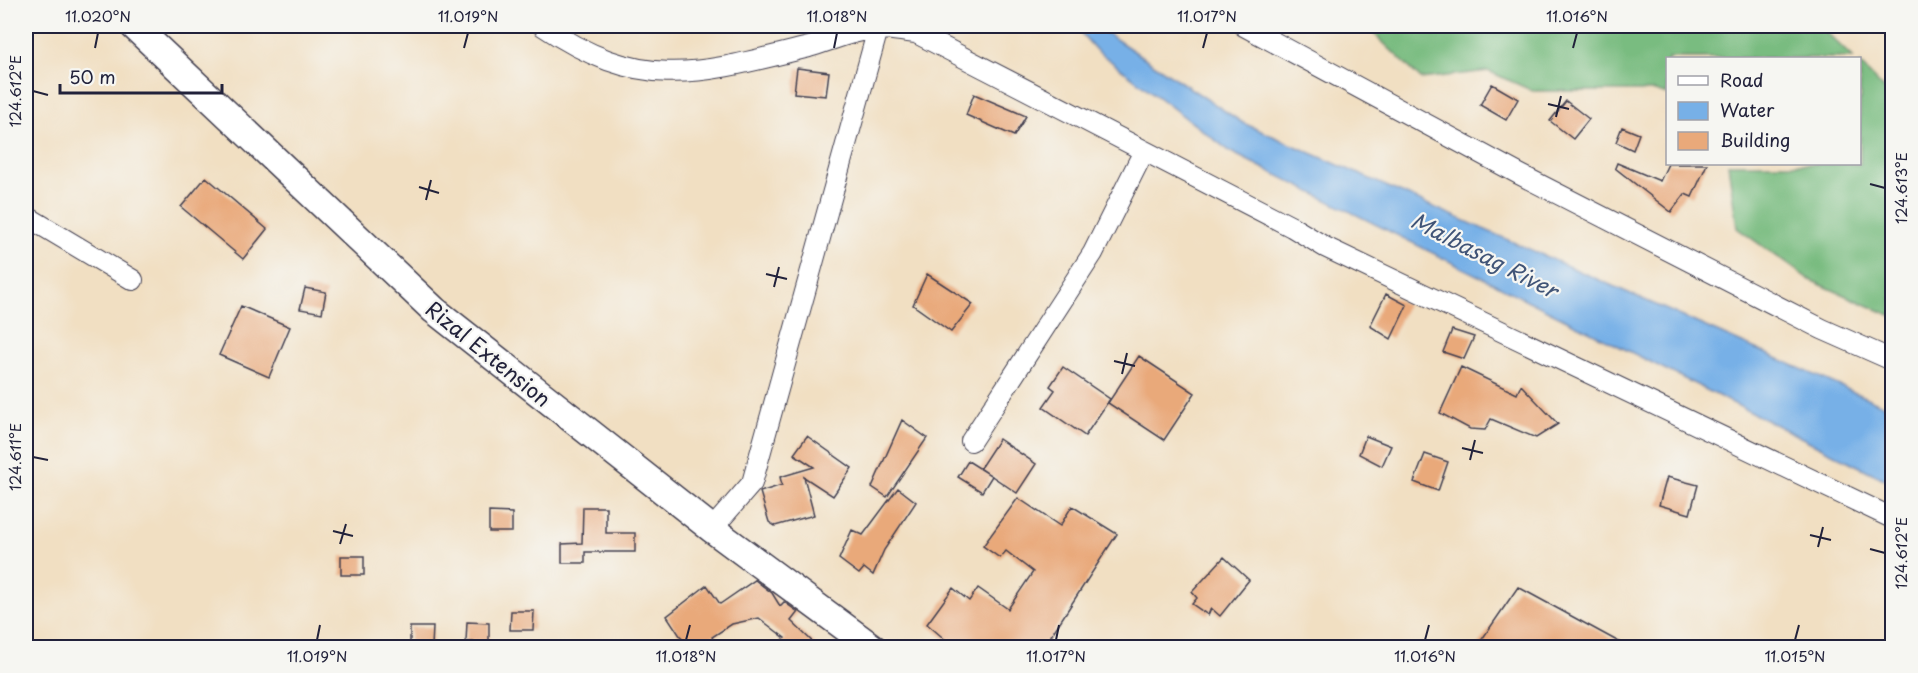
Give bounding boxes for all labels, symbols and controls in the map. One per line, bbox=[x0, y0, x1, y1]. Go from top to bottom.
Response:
text: 11.020°N bbox=[65, 4, 131, 27]
text: 11.019°N bbox=[438, 4, 498, 27]
text: 11.018°N bbox=[806, 4, 868, 27]
text: 11.017°N bbox=[1177, 4, 1237, 27]
text: 11.016°N bbox=[1546, 4, 1608, 27]
text: 124.612°E bbox=[3, 55, 26, 127]
scale bar bbox=[60, 57, 222, 95]
legend bbox=[1666, 57, 1861, 165]
text: 50 m bbox=[69, 63, 116, 90]
text: Road bbox=[1720, 66, 1764, 93]
text: Water bbox=[1720, 96, 1775, 123]
text: Building bbox=[1720, 126, 1790, 153]
text: 124.613°E bbox=[1889, 152, 1912, 224]
water label: Malbasag River bbox=[1406, 203, 1567, 307]
street label: Rizal Extension bbox=[419, 292, 559, 414]
text: 124.611°E bbox=[3, 423, 26, 491]
text: 124.612°E bbox=[1889, 517, 1912, 589]
text: 11.019°N bbox=[287, 644, 347, 667]
text: 11.018°N bbox=[655, 644, 717, 667]
text: 11.017°N bbox=[1026, 644, 1086, 667]
text: 11.016°N bbox=[1394, 644, 1456, 667]
text: 11.015°N bbox=[1764, 644, 1826, 667]

